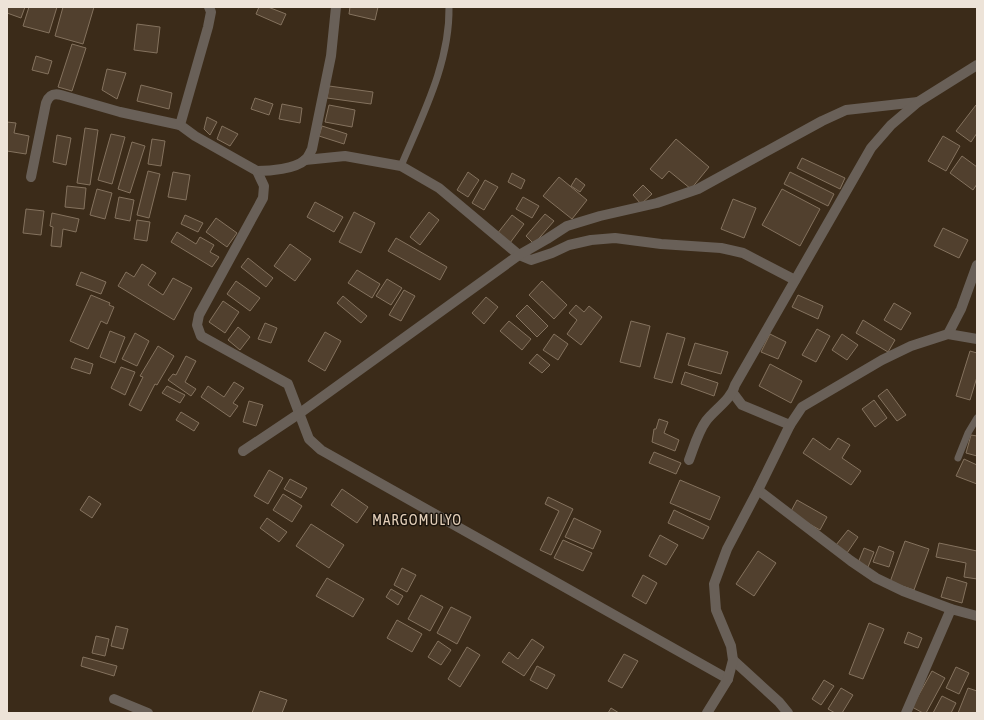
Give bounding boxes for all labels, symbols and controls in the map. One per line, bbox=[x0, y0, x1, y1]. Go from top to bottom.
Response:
district label: MARGOMULYO bbox=[372, 511, 462, 528]

